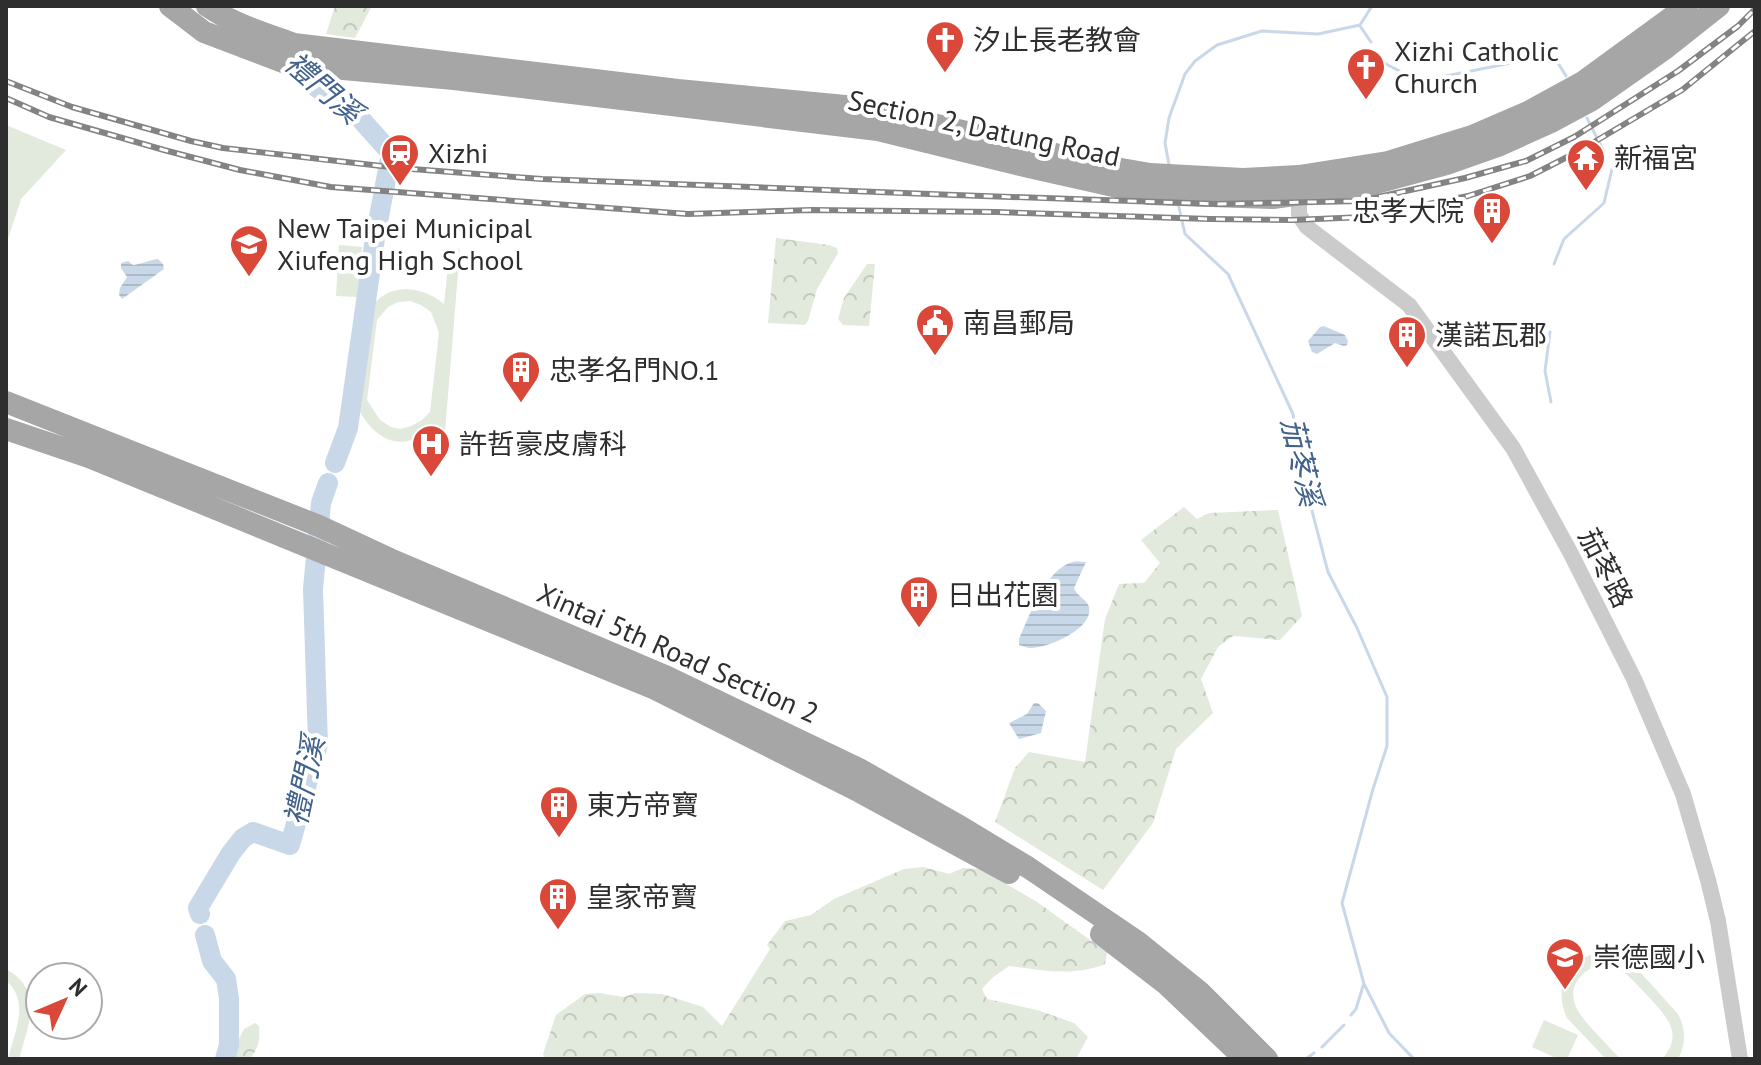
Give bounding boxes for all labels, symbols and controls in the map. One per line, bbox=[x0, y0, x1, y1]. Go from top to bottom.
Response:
church icon: 汐止長老教會 bbox=[924, 19, 966, 74]
place label: 汐止長老教會 bbox=[973, 21, 1141, 58]
place label: Xizhi Catholic Church bbox=[1394, 32, 1559, 101]
water label: 禮門溪 bbox=[277, 43, 374, 134]
church icon: Xizhi Catholic Church bbox=[1345, 46, 1387, 101]
street label: Section 2, Datung Road bbox=[845, 81, 1123, 174]
station icon: Xizhi bbox=[379, 132, 421, 187]
place label: Xizhi bbox=[428, 134, 488, 171]
temple icon: 新福宮 bbox=[1565, 137, 1607, 192]
place label: 新福宮 bbox=[1614, 139, 1698, 176]
building icon: 忠孝大院 bbox=[1471, 190, 1513, 245]
place label: 忠孝大院 bbox=[1352, 192, 1464, 229]
place label: New Taipei Municipal Xiufeng High School bbox=[277, 209, 532, 278]
school or university icon: New Taipei Municipal Xiufeng High School bbox=[228, 223, 270, 278]
public building icon: 南昌郵局 bbox=[914, 302, 956, 357]
place label: 南昌郵局 bbox=[963, 304, 1075, 341]
building icon: 漢諾瓦郡 bbox=[1386, 314, 1428, 369]
place label: 漢諾瓦郡 bbox=[1435, 316, 1547, 353]
building icon: 忠孝名門NO.1 bbox=[500, 349, 542, 404]
place label: 忠孝名門NO.1 bbox=[549, 351, 719, 388]
water label: 茄苳溪 bbox=[1273, 413, 1332, 514]
hospital icon: 許哲豪皮膚科 bbox=[410, 423, 452, 478]
place label: 許哲豪皮膚科 bbox=[459, 425, 627, 462]
street label: 茄苳路 bbox=[1571, 522, 1642, 614]
street label: Xintai 5th Road Section 2 bbox=[532, 574, 825, 731]
building icon: 日出花園 bbox=[898, 574, 940, 629]
place label: 日出花園 bbox=[947, 576, 1059, 613]
water label: 禮門溪 bbox=[275, 729, 333, 829]
building icon: 東方帝寶 bbox=[538, 784, 580, 839]
place label: 東方帝寶 bbox=[587, 786, 699, 823]
building icon: 皇家帝寶 bbox=[537, 876, 579, 931]
place label: 皇家帝寶 bbox=[586, 878, 698, 915]
school or university icon: 崇德國小 bbox=[1544, 936, 1586, 991]
place label: 崇德國小 bbox=[1593, 938, 1705, 975]
north arrow bbox=[24, 961, 104, 1041]
text: N bbox=[63, 972, 93, 1002]

